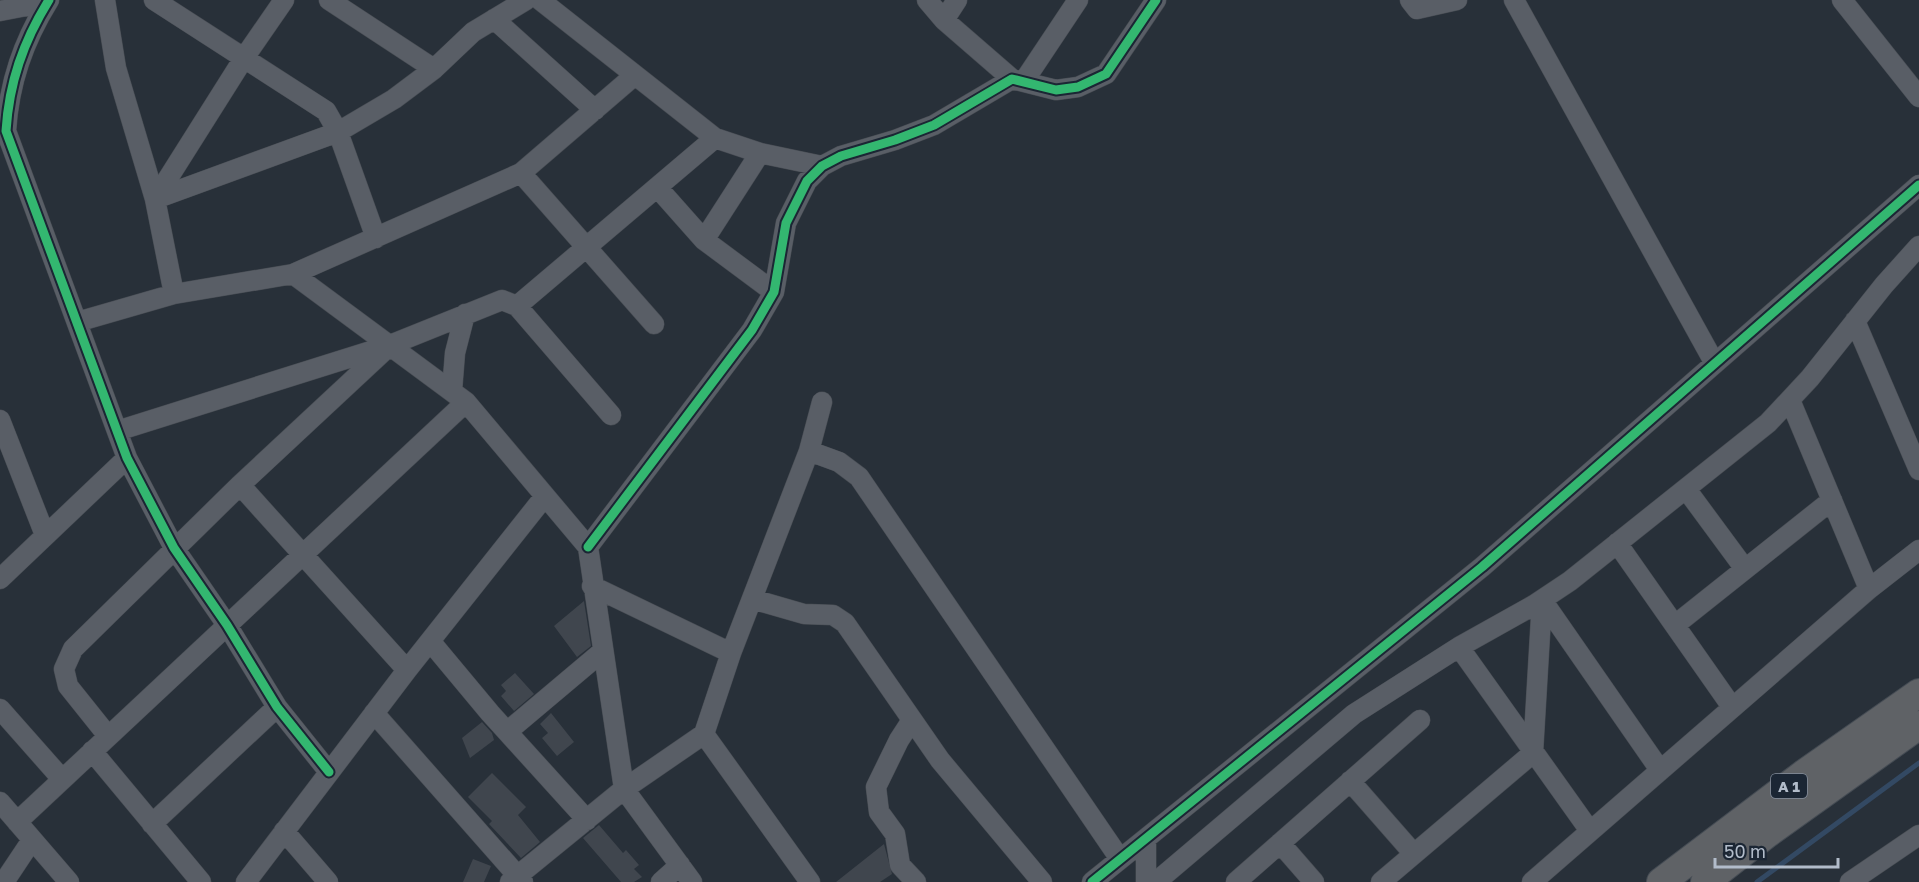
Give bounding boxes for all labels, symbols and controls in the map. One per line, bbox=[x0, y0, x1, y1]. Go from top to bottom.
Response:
road number: A 1 bbox=[1771, 774, 1807, 798]
scale bar bbox=[1715, 831, 1838, 869]
text: 50 m bbox=[1724, 840, 1766, 862]

